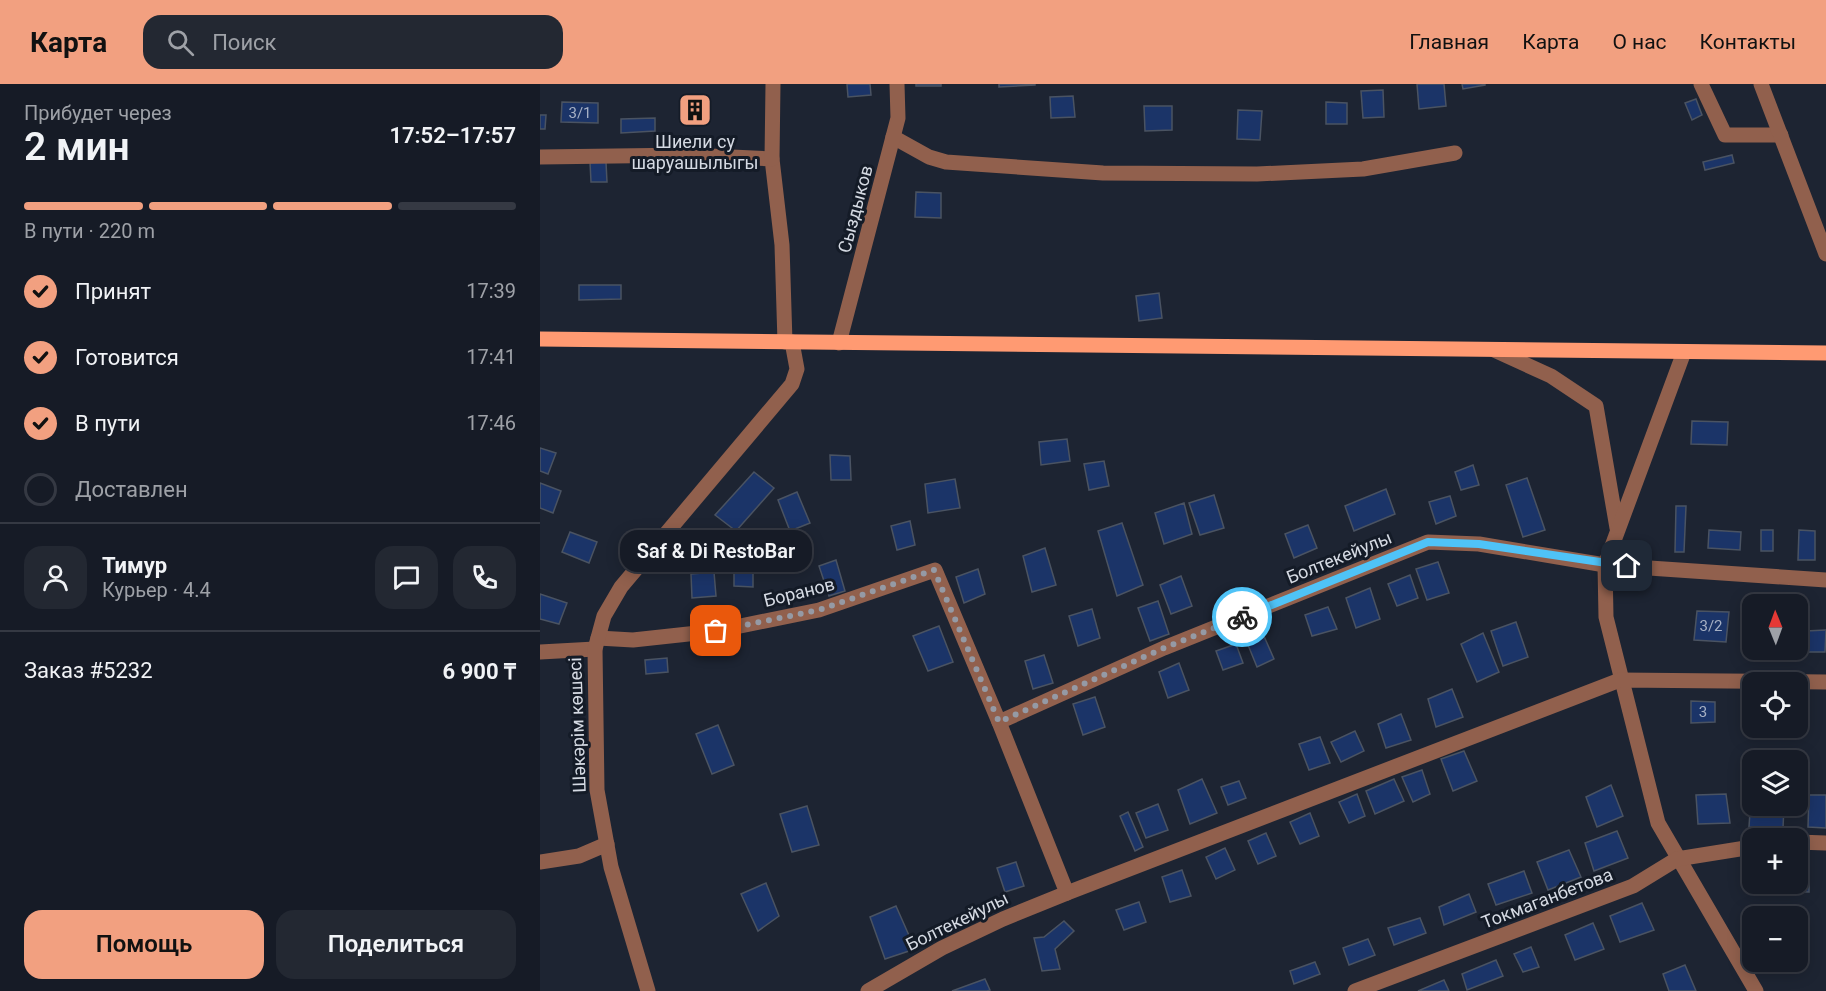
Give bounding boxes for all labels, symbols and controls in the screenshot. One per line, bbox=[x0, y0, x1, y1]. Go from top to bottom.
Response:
search box bbox=[143, 15, 563, 69]
text: Карта bbox=[30, 26, 107, 59]
icon: search bbox=[164, 26, 197, 59]
text: Поиск bbox=[212, 30, 277, 55]
text: Главная bbox=[1409, 30, 1489, 54]
text: Карта bbox=[1522, 30, 1579, 54]
text: О нас bbox=[1612, 30, 1667, 54]
text: Контакты bbox=[1700, 30, 1796, 54]
building icon: Шиели су шаруашылыгы bbox=[677, 92, 713, 128]
text: Прибудет через bbox=[24, 101, 172, 125]
house number: 3/1 bbox=[568, 104, 592, 122]
text: 17:52–17:57 bbox=[389, 123, 516, 148]
text: 2 мин bbox=[24, 124, 130, 170]
place label: Шиели су шаруашылыгы bbox=[632, 131, 759, 173]
street label: Сыздыков bbox=[833, 163, 877, 255]
text: В пути · 220 m bbox=[24, 219, 155, 243]
icon: check bbox=[24, 275, 57, 308]
text: Принят bbox=[75, 279, 151, 304]
text: 17:39 bbox=[466, 279, 516, 303]
icon: check bbox=[24, 341, 57, 374]
text: Готовится bbox=[75, 345, 179, 370]
text: 17:41 bbox=[466, 345, 516, 369]
icon: check bbox=[24, 407, 57, 440]
text: В пути bbox=[75, 411, 141, 436]
text: 17:46 bbox=[466, 411, 516, 435]
text: Доставлен bbox=[75, 477, 188, 502]
street label: Болтекейулы bbox=[1283, 526, 1395, 588]
callout: Saf & Di RestoBar bbox=[620, 529, 812, 571]
text: Saf & Di RestoBar bbox=[637, 539, 795, 563]
pin bbox=[1601, 540, 1652, 591]
button: person bbox=[24, 546, 87, 609]
button: chat bbox=[375, 546, 438, 609]
button: phone bbox=[453, 546, 516, 609]
icon: home bbox=[1610, 549, 1643, 582]
text: Тимур bbox=[102, 553, 167, 578]
street label: Боранов bbox=[761, 573, 837, 611]
text: Курьер · 4.4 bbox=[102, 578, 211, 602]
courier bbox=[1212, 587, 1272, 647]
north arrow bbox=[1742, 594, 1808, 660]
map controls bbox=[1742, 594, 1808, 972]
icon: bike bbox=[1226, 601, 1259, 634]
pin bbox=[690, 605, 741, 656]
icon: bag bbox=[699, 614, 732, 647]
house number: 3/2 bbox=[1699, 617, 1723, 635]
street label: Шәкәрім көшесі bbox=[564, 657, 590, 793]
text: Заказ #5232 bbox=[24, 658, 153, 683]
text: 6 900 ₸ bbox=[443, 659, 516, 684]
button: locate bbox=[1742, 672, 1808, 738]
house number: 3 bbox=[1699, 703, 1707, 721]
button: layers bbox=[1742, 750, 1808, 816]
button: + bbox=[1742, 828, 1808, 894]
street label: Токмаганбетова bbox=[1478, 863, 1616, 933]
street label: Болтекейулы bbox=[902, 887, 1012, 955]
button: − bbox=[1742, 906, 1808, 972]
button: Помощь bbox=[24, 910, 264, 979]
button: Поделиться bbox=[276, 910, 516, 979]

